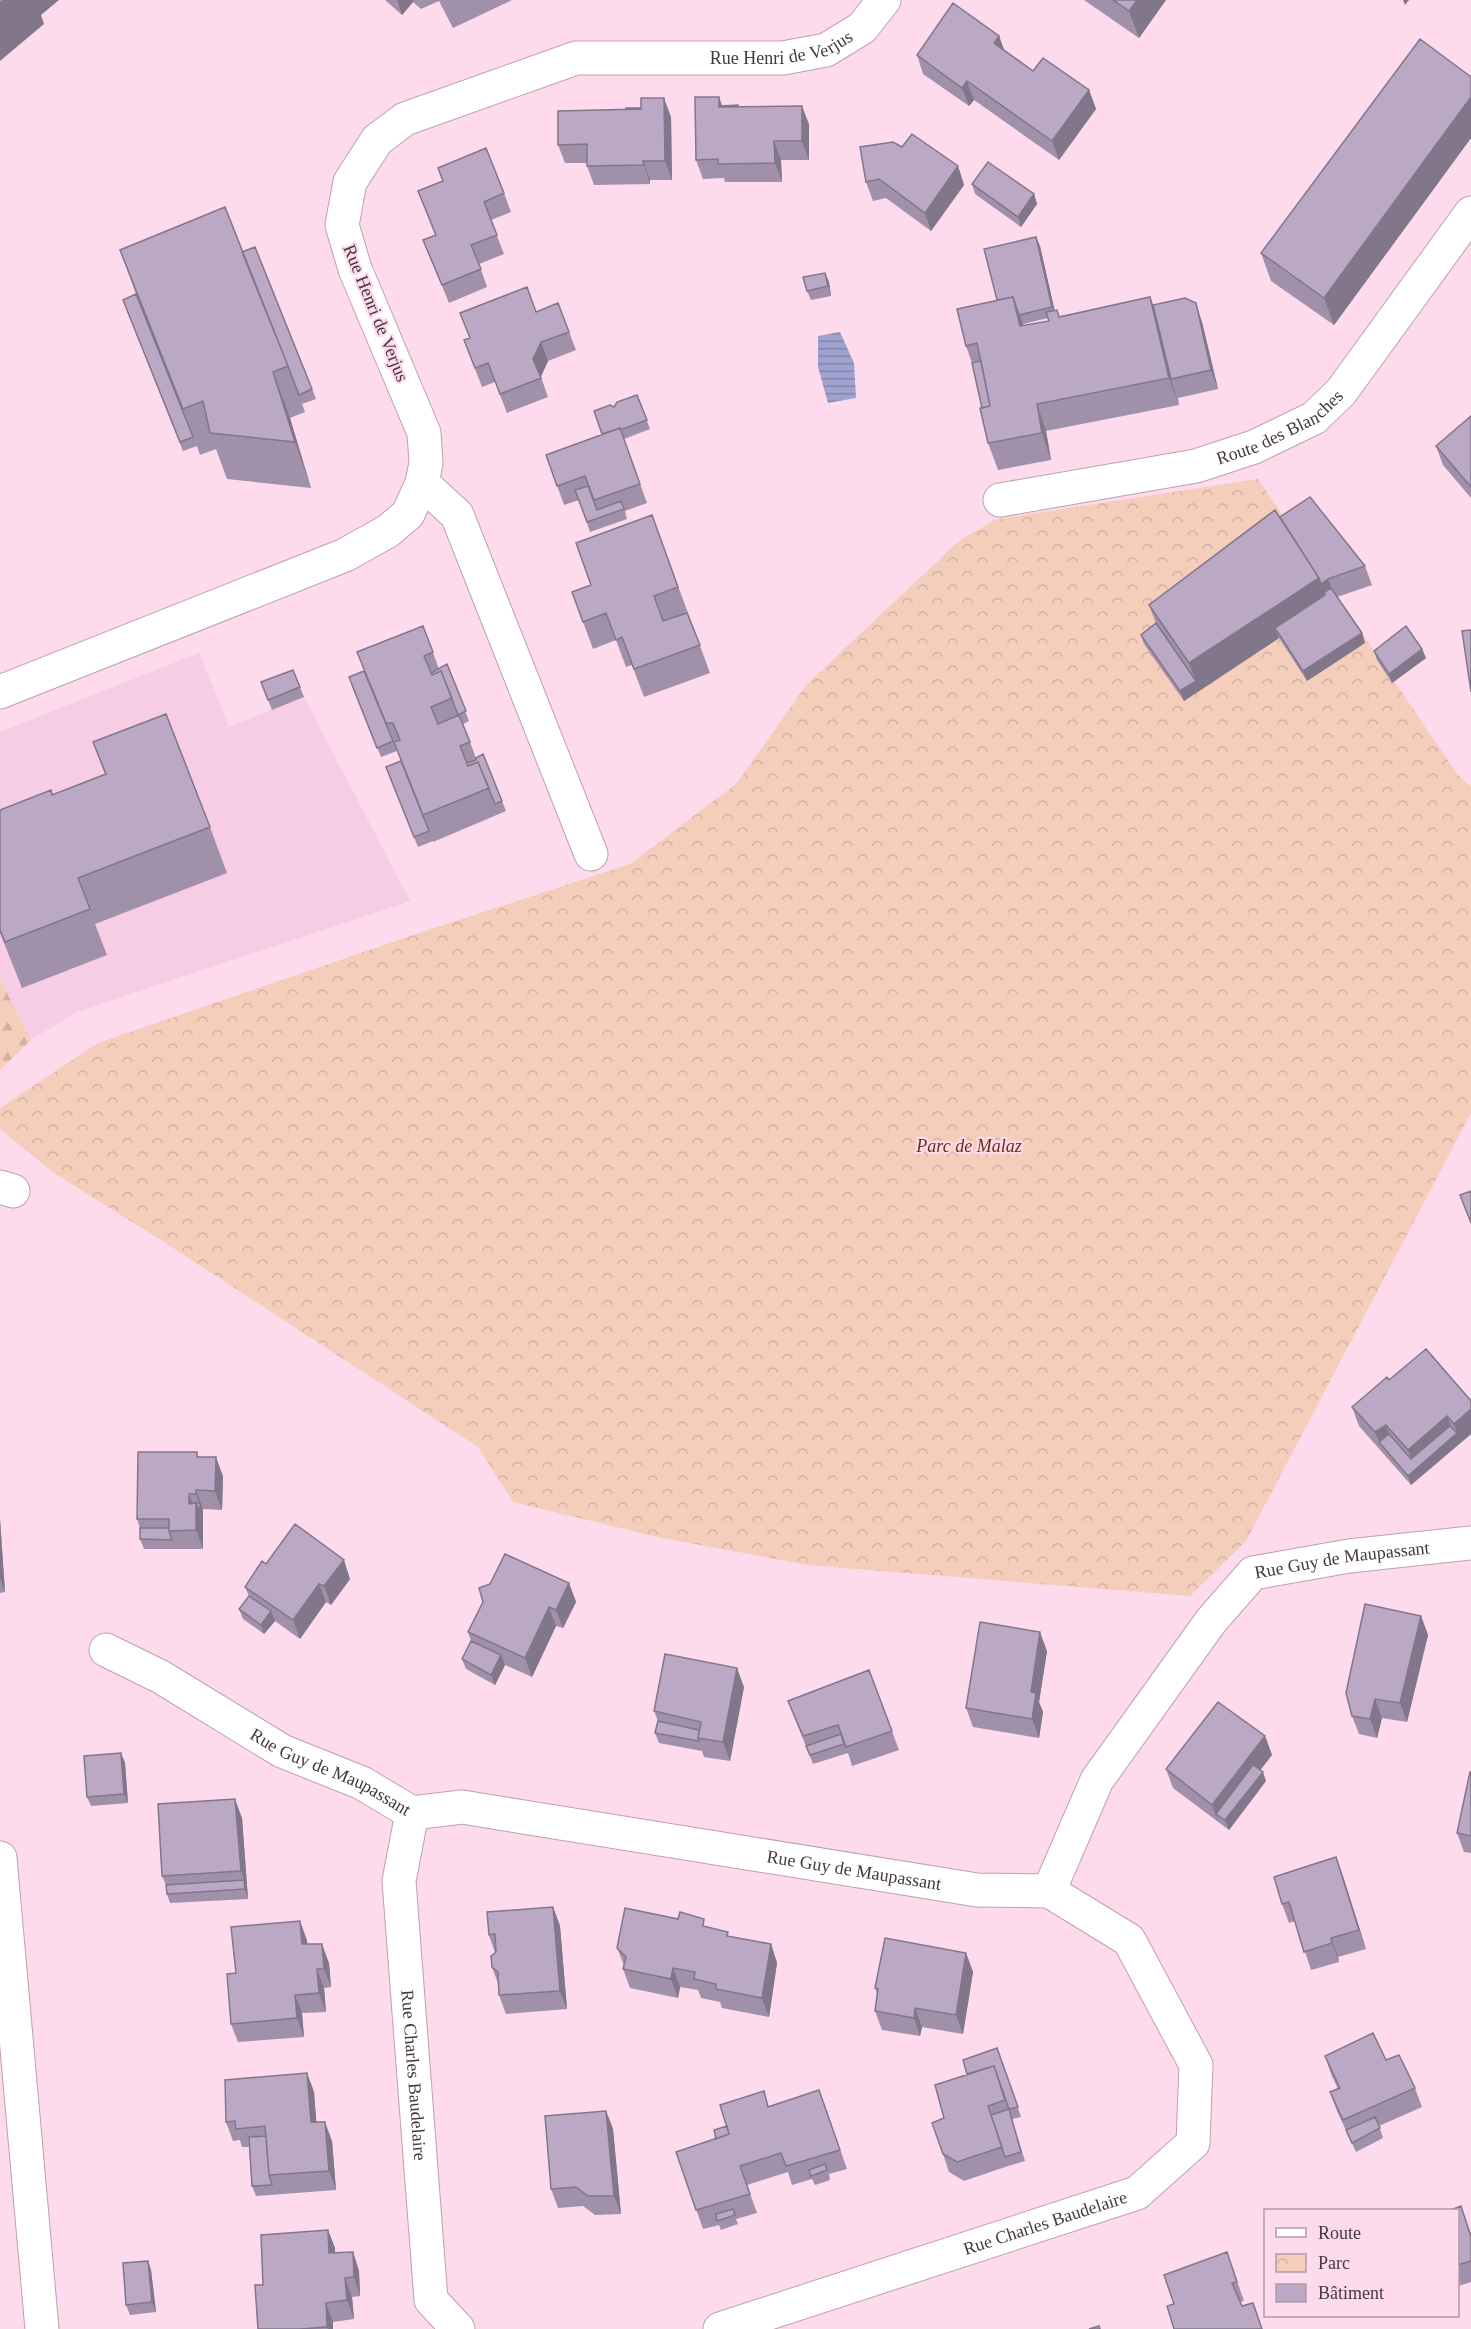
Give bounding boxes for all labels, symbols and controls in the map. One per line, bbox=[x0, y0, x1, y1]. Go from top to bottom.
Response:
street label: Rue Henri de Verjus bbox=[710, 26, 856, 68]
street label: Rue Henri de Verjus bbox=[339, 242, 413, 384]
street label: Route des Blanches bbox=[1214, 386, 1347, 469]
park label: Parc de Malaz bbox=[915, 1136, 1022, 1156]
street label: Rue Guy de Maupassant bbox=[1253, 1537, 1430, 1583]
street label: Rue Guy de Maupassant bbox=[247, 1724, 414, 1820]
street label: Rue Guy de Maupassant bbox=[765, 1846, 943, 1894]
street label: Rue Charles Baudelaire bbox=[397, 1989, 430, 2161]
street label: Rue Charles Baudelaire bbox=[961, 2187, 1130, 2259]
legend bbox=[1264, 2209, 1459, 2317]
text: Route bbox=[1318, 2223, 1361, 2243]
text: Parc bbox=[1318, 2253, 1350, 2273]
text: Bâtiment bbox=[1318, 2283, 1384, 2303]

